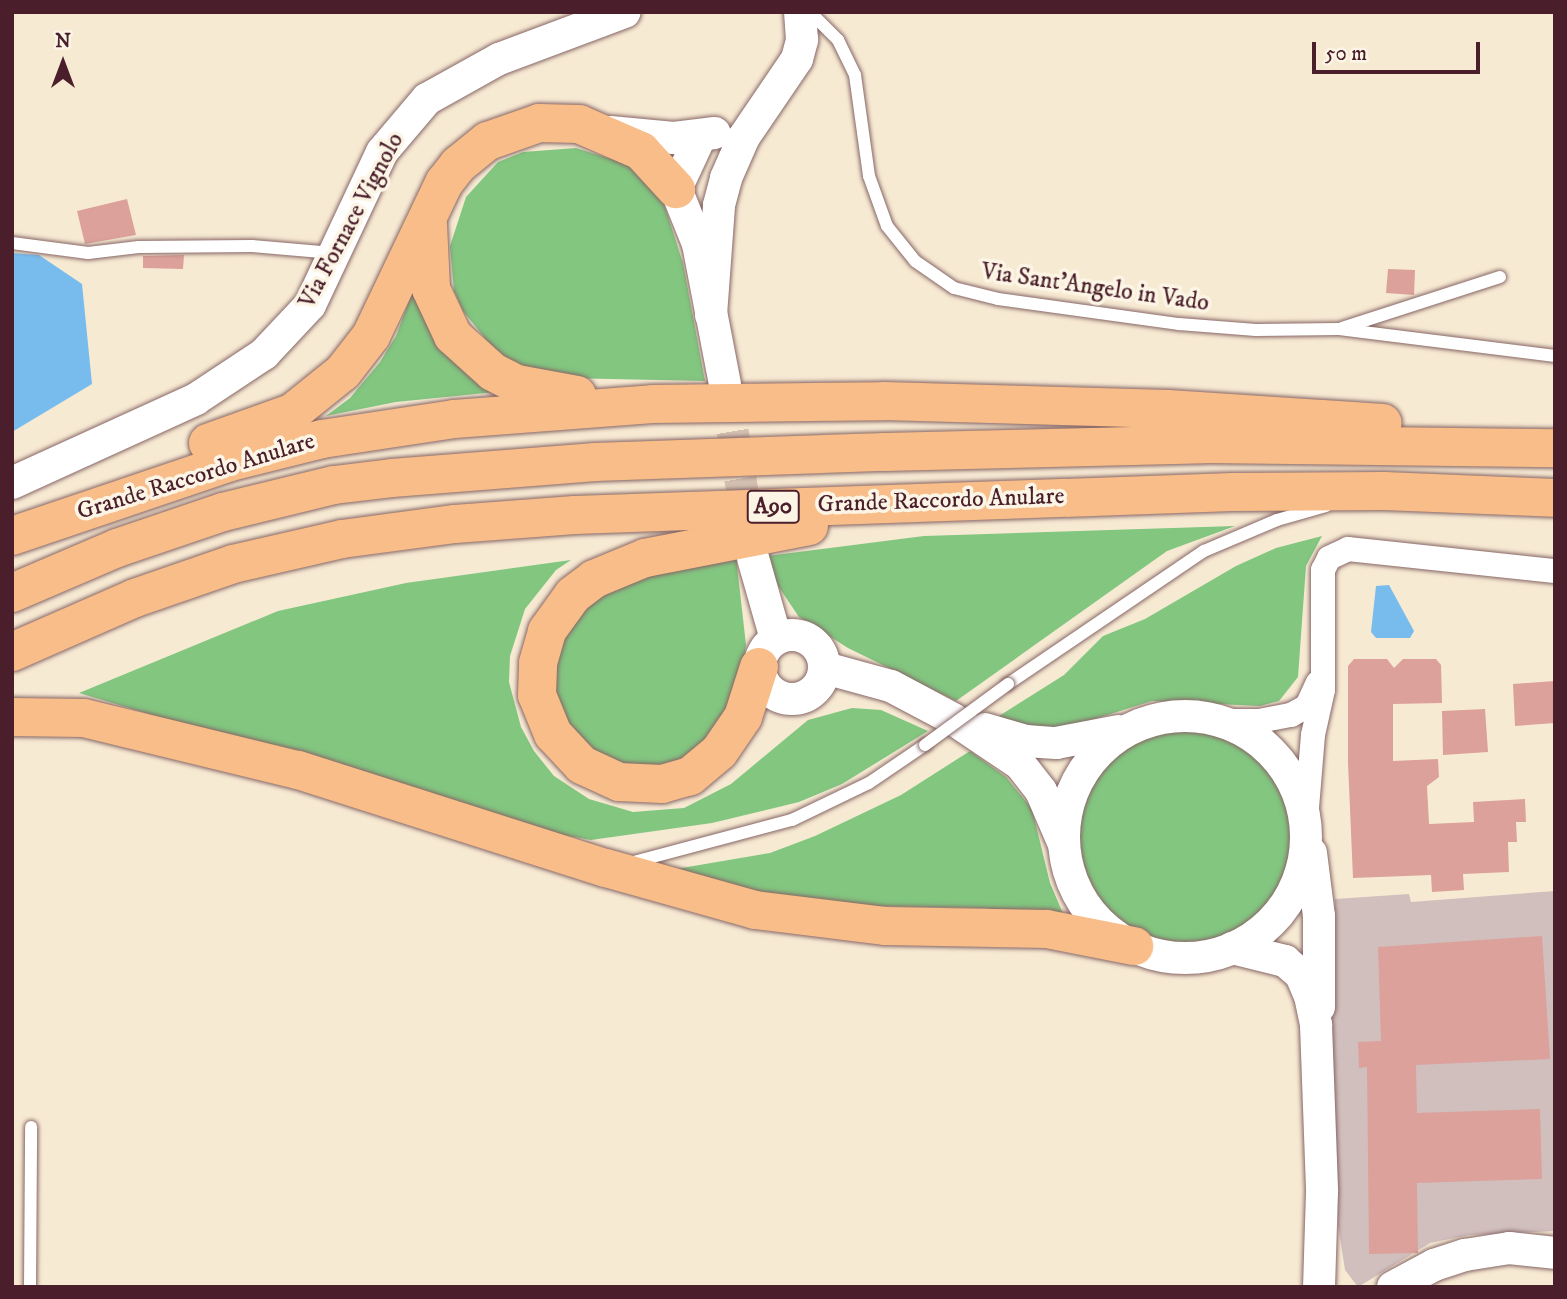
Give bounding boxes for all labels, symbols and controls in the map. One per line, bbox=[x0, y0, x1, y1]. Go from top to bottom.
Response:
north arrow bbox=[28, 28, 98, 98]
scale bar bbox=[1315, 28, 1483, 72]
text: N bbox=[55, 30, 71, 53]
text: 50 m bbox=[1325, 41, 1367, 67]
street label: Via Fornace Vignolo bbox=[294, 128, 410, 314]
street label: Via Sant'Angelo in Vado bbox=[979, 258, 1211, 318]
street label: Grande Raccordo Anulare bbox=[74, 427, 318, 527]
street label: Grande Raccordo Anulare bbox=[817, 482, 1065, 520]
road number: A90 bbox=[747, 488, 799, 526]

